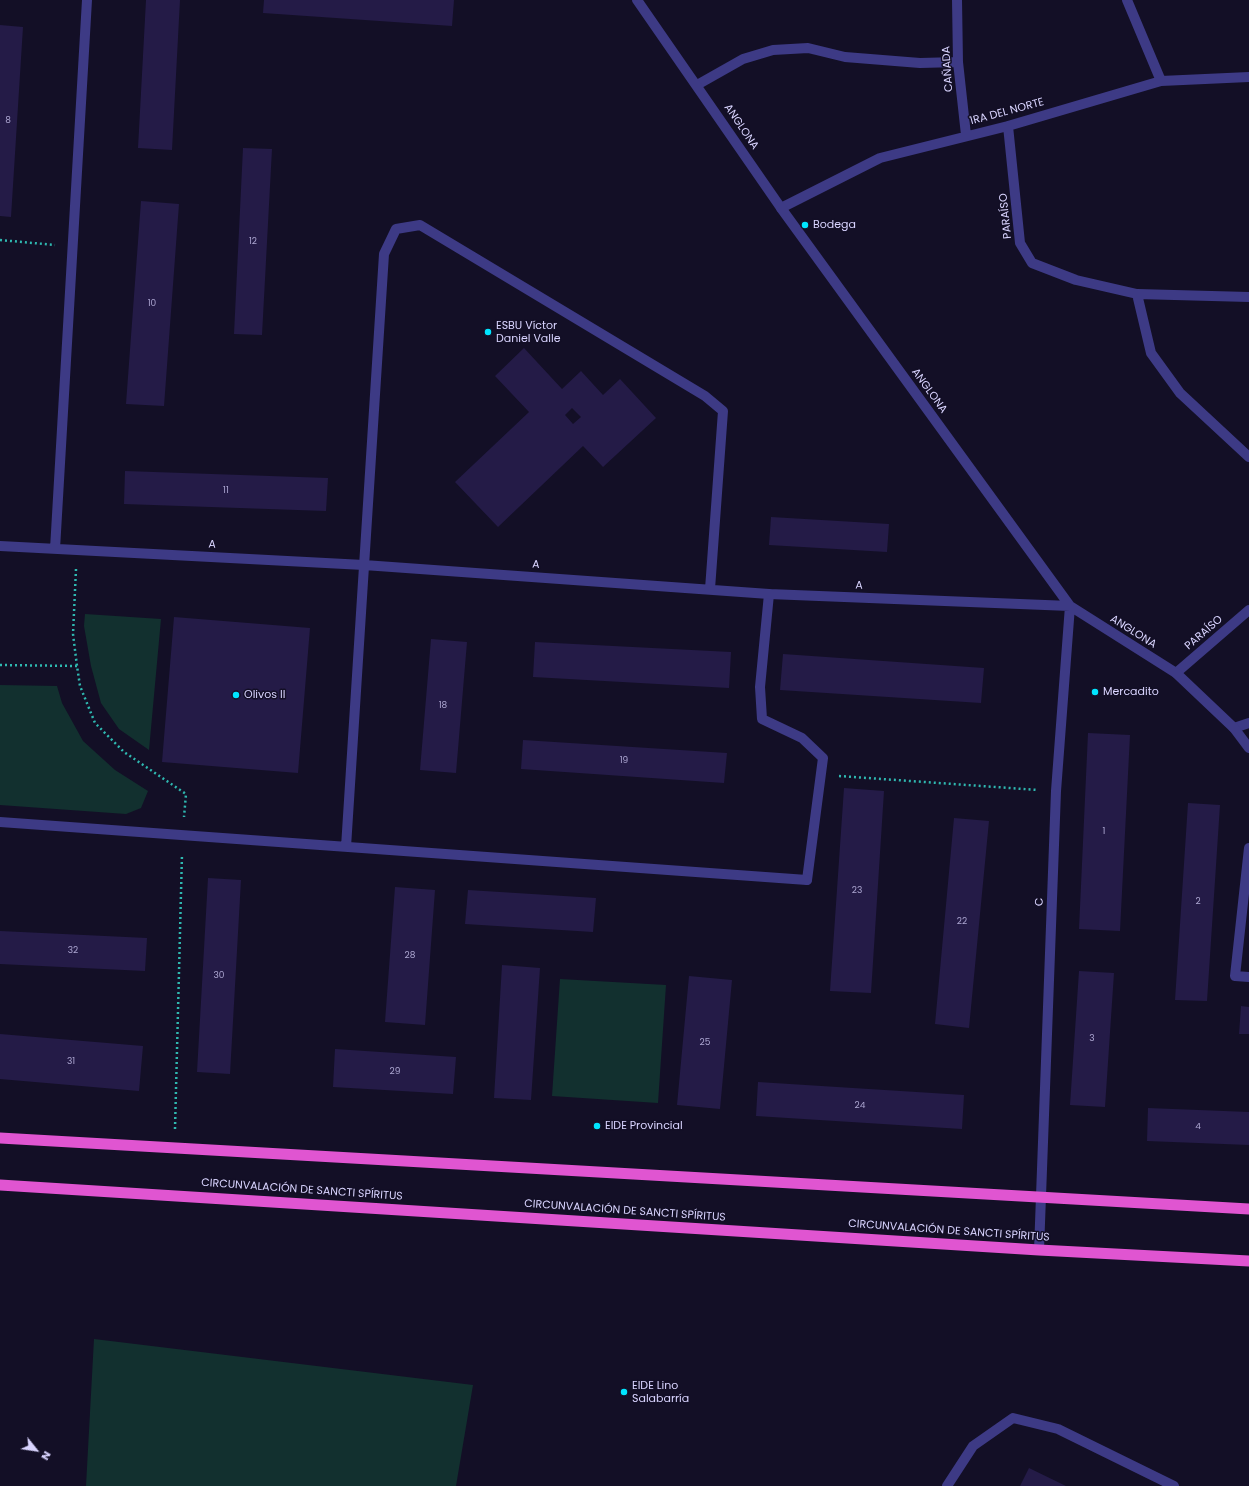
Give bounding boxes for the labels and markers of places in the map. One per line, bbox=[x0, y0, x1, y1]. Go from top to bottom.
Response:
place label: Bodega bbox=[813, 218, 856, 232]
marker: Bodega bbox=[800, 220, 810, 230]
place label: ESBU Víctor Daniel Valle bbox=[496, 319, 561, 345]
marker: ESBU Víctor Daniel Valle bbox=[483, 327, 493, 337]
place label: Mercadito bbox=[1103, 685, 1159, 699]
marker: Mercadito bbox=[1090, 687, 1100, 697]
place label: Olivos II bbox=[244, 688, 285, 702]
marker: Olivos II bbox=[231, 690, 241, 700]
place label: EIDE Provincial bbox=[605, 1119, 683, 1133]
marker: EIDE Provincial bbox=[592, 1121, 602, 1131]
place label: EIDE Lino Salabarría bbox=[632, 1379, 689, 1405]
marker: EIDE Lino Salabarría bbox=[619, 1387, 629, 1397]

